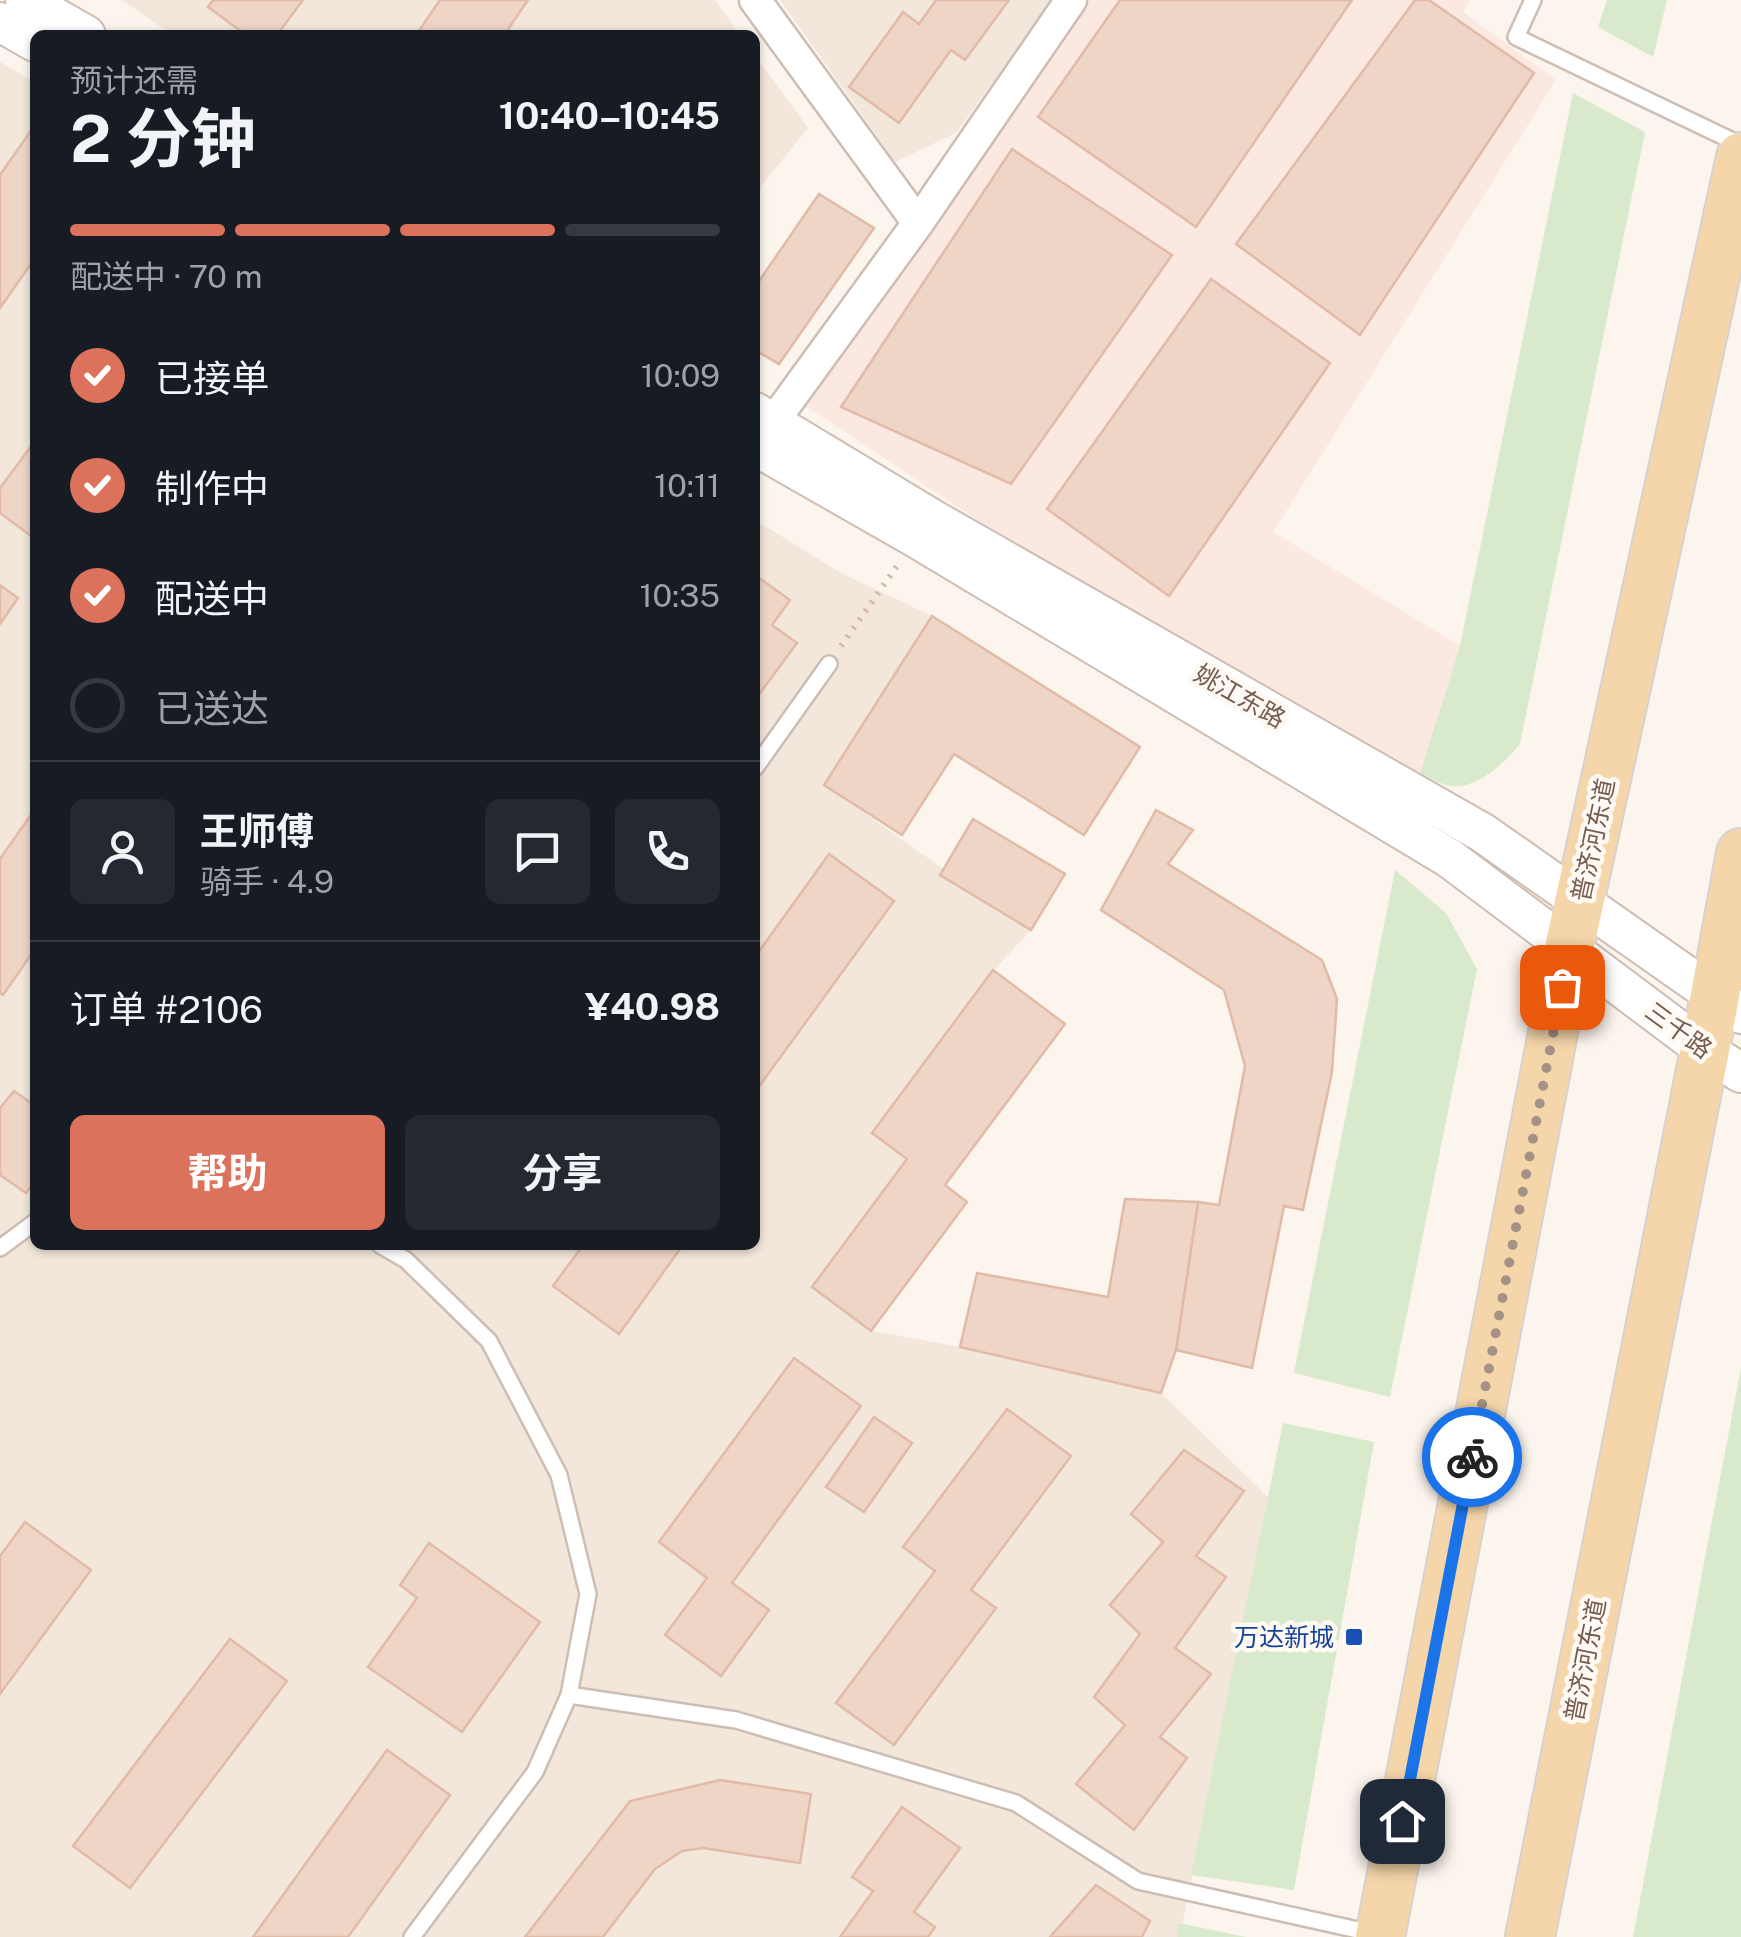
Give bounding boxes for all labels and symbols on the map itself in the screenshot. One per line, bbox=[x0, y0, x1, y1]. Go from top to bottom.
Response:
street label: 姚江东路 bbox=[1189, 658, 1291, 734]
street label: 普济河东道 bbox=[1565, 776, 1621, 904]
pin bbox=[1520, 945, 1605, 1030]
street label: 三千路 bbox=[1640, 996, 1718, 1064]
courier bbox=[1422, 1407, 1522, 1507]
street label: 普济河东道 bbox=[1558, 1596, 1612, 1724]
place label: 万达新城 bbox=[1234, 1622, 1334, 1652]
marker: 万达新城 bbox=[1343, 1626, 1365, 1648]
pin bbox=[1360, 1779, 1445, 1864]

